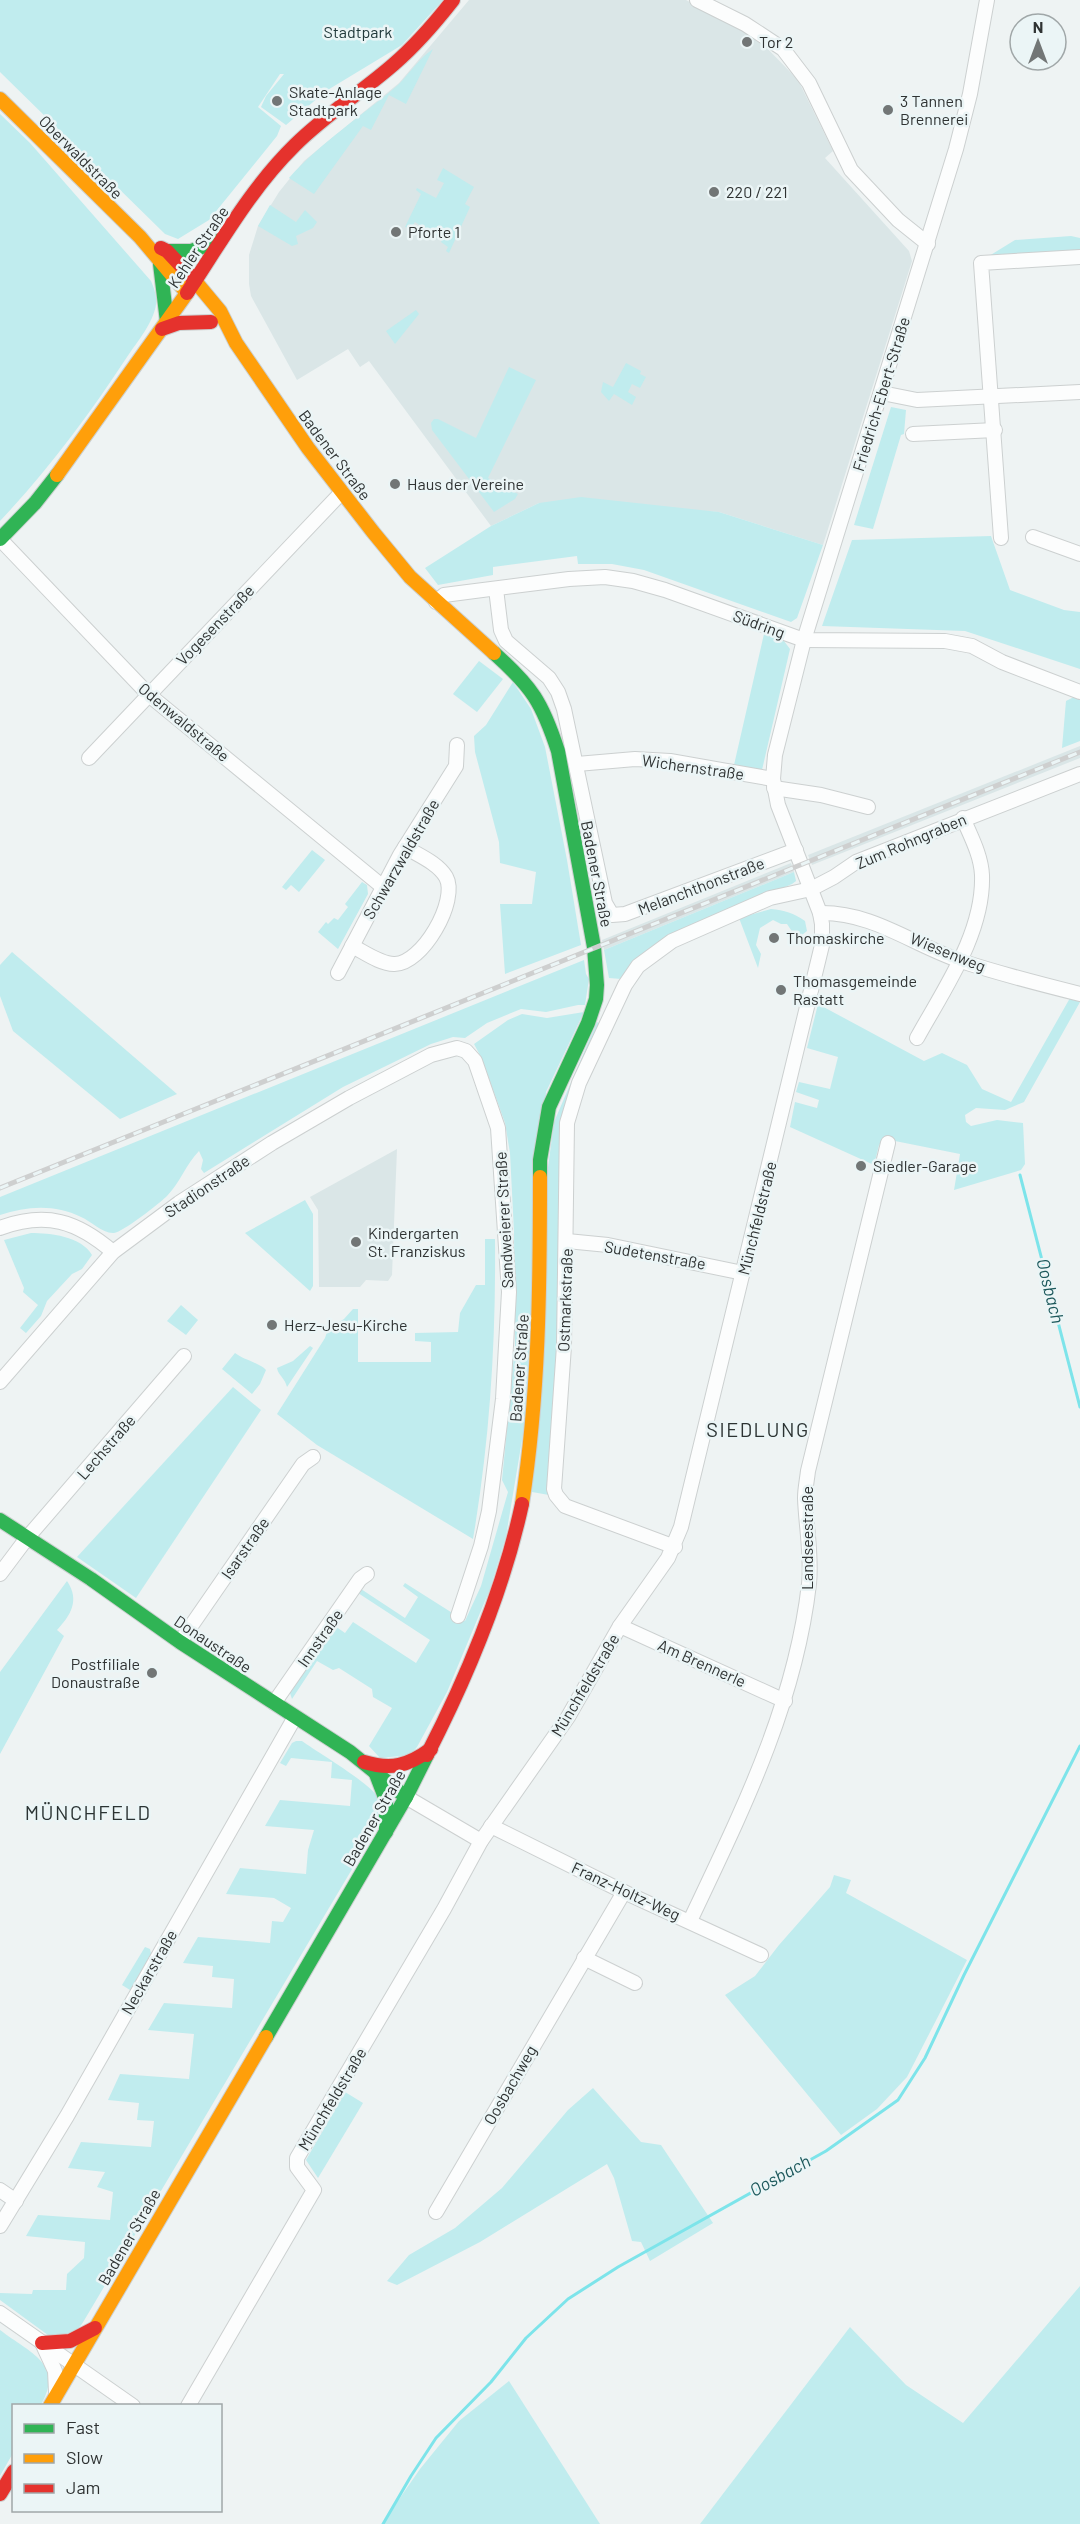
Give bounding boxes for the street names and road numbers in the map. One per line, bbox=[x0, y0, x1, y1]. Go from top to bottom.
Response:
street label: Oberwaldstraße bbox=[36, 111, 127, 202]
street label: Kehler Straße bbox=[163, 202, 232, 291]
street label: Friedrich-Ebert-Straße bbox=[848, 314, 913, 473]
street label: Badener Straße bbox=[295, 406, 375, 504]
street label: Vogesenstraße bbox=[172, 581, 258, 669]
street label: Südring bbox=[731, 605, 788, 642]
street label: Odenwaldstraße bbox=[135, 678, 234, 765]
street label: Wichernstraße bbox=[641, 750, 745, 783]
street label: Schwarzwaldstraße bbox=[358, 795, 443, 922]
street label: Zum Rohngraben bbox=[853, 809, 969, 872]
street label: Badener Straße bbox=[578, 819, 617, 929]
street label: Melanchthonstraße bbox=[635, 853, 767, 918]
street label: Wiesenweg bbox=[908, 928, 989, 975]
street label: Stadionstraße bbox=[161, 1150, 253, 1221]
street label: Sandweierer Straße bbox=[490, 1151, 517, 1289]
street label: Münchfeldstraße bbox=[733, 1159, 780, 1277]
street label: Sudetenstraße bbox=[603, 1236, 707, 1273]
street label: Ostmarkstraße bbox=[553, 1248, 576, 1352]
street label: Badener Straße bbox=[505, 1313, 532, 1423]
street label: Lechstraße bbox=[72, 1410, 139, 1483]
street label: Landseestraße bbox=[797, 1486, 816, 1590]
street label: Isarstraße bbox=[217, 1513, 273, 1582]
street label: Innstraße bbox=[293, 1605, 346, 1670]
street label: Donaustraße bbox=[171, 1611, 255, 1676]
street label: Münchfeldstraße bbox=[546, 1630, 623, 1739]
street label: Am Brennerle bbox=[655, 1635, 749, 1690]
street label: Badener Straße bbox=[338, 1766, 409, 1869]
street label: Franz-Holtz-Weg bbox=[569, 1857, 683, 1924]
street label: Neckarstraße bbox=[117, 1926, 180, 2017]
street label: Oosbachweg bbox=[479, 2042, 540, 2128]
street label: Münchfeldstraße bbox=[293, 2044, 370, 2153]
street label: Badener Straße bbox=[93, 2185, 164, 2288]

